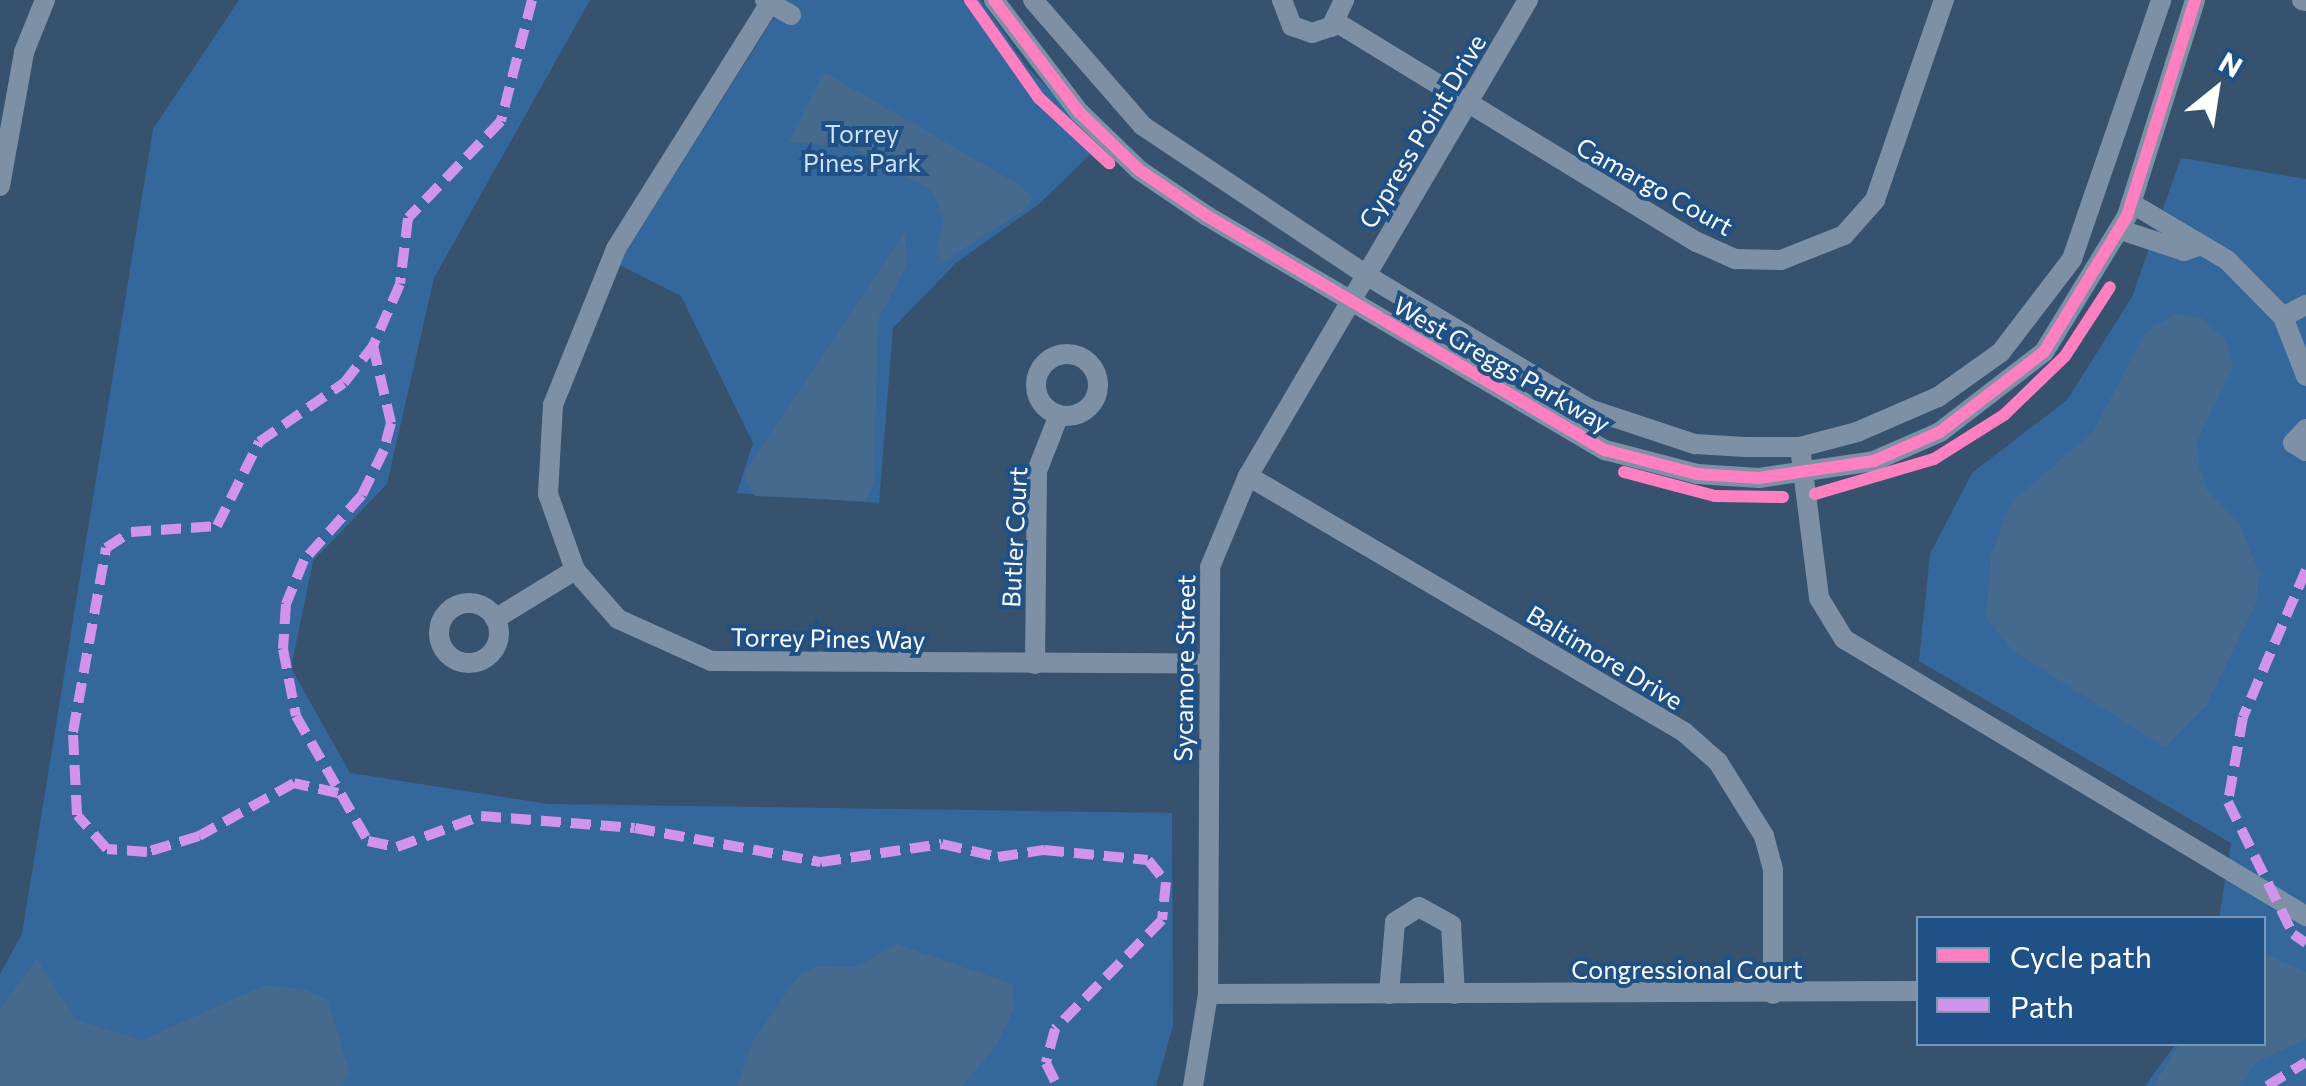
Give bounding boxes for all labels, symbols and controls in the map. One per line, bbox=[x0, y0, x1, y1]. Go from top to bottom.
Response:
street label: Cypress Point Drive bbox=[1352, 29, 1492, 233]
north arrow bbox=[2166, 40, 2266, 140]
text: N bbox=[2213, 44, 2249, 84]
park label: Torrey Pines Park bbox=[803, 119, 921, 178]
street label: Camargo Court bbox=[1571, 131, 1739, 241]
street label: West Greggs Parkway bbox=[1388, 290, 1616, 438]
street label: Butler Court bbox=[995, 466, 1033, 608]
street label: Sycamore Street bbox=[1167, 574, 1201, 762]
street label: Baltimore Drive bbox=[1521, 599, 1689, 715]
street label: Torrey Pines Way bbox=[730, 621, 926, 655]
legend bbox=[1916, 916, 2266, 1046]
text: Cycle path bbox=[2010, 937, 2152, 974]
street label: Congressional Court bbox=[1571, 954, 1803, 984]
text: Path bbox=[2010, 987, 2074, 1024]

